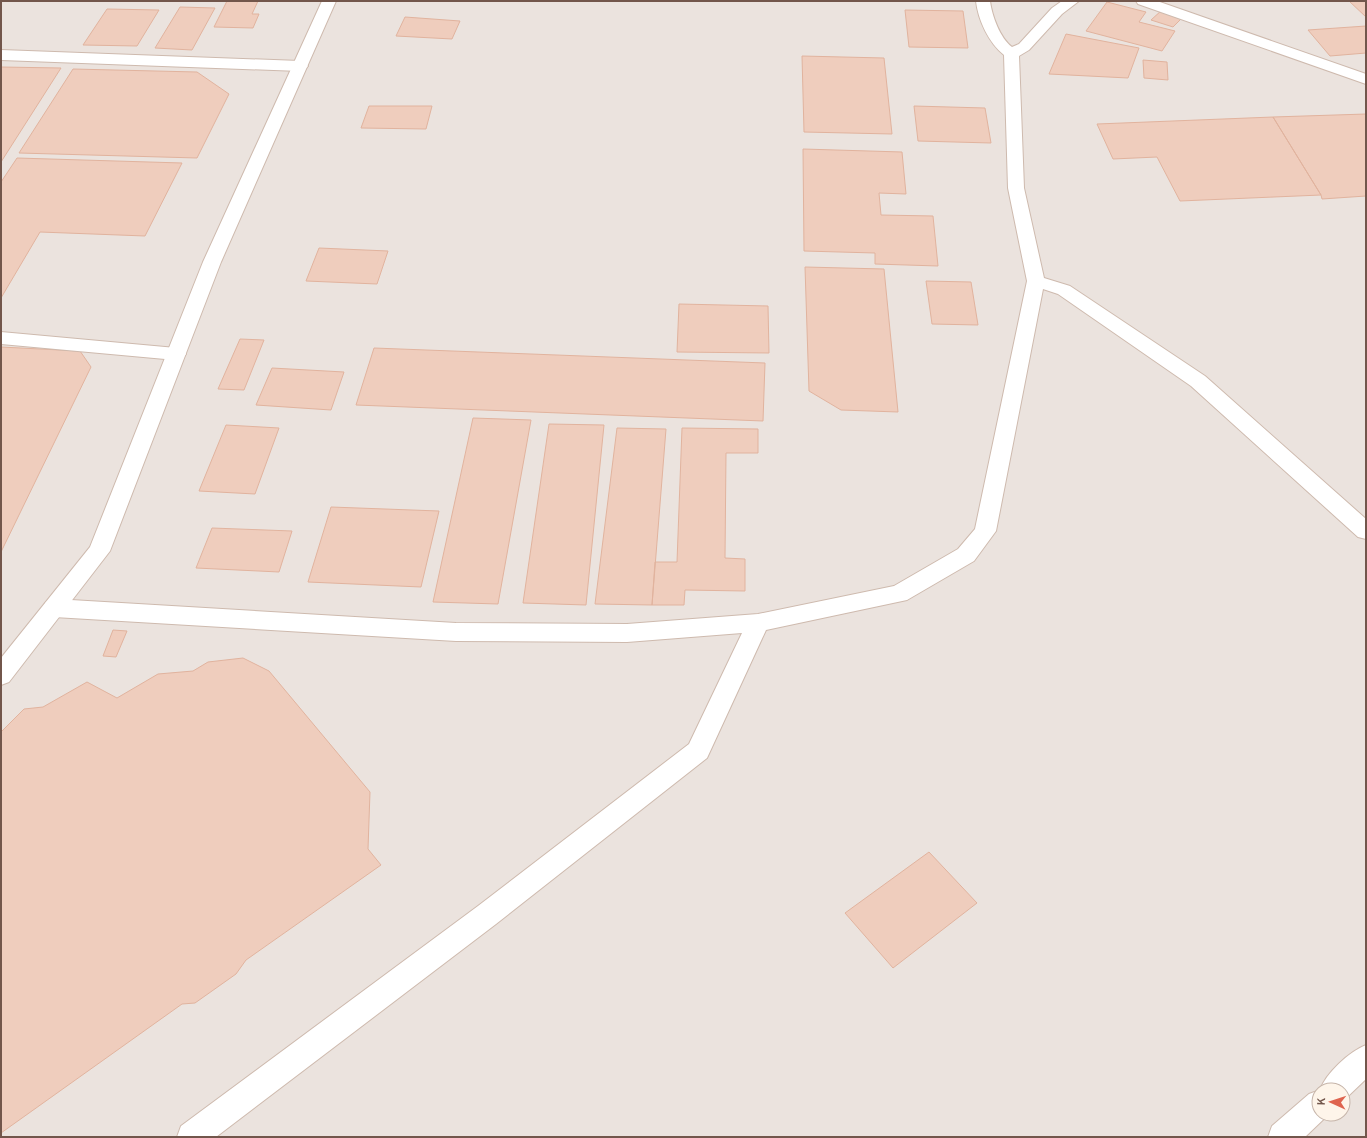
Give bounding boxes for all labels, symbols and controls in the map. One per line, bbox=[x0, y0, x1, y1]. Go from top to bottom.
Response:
north arrow bbox=[1311, 1082, 1351, 1122]
text: K bbox=[1315, 1097, 1329, 1106]

